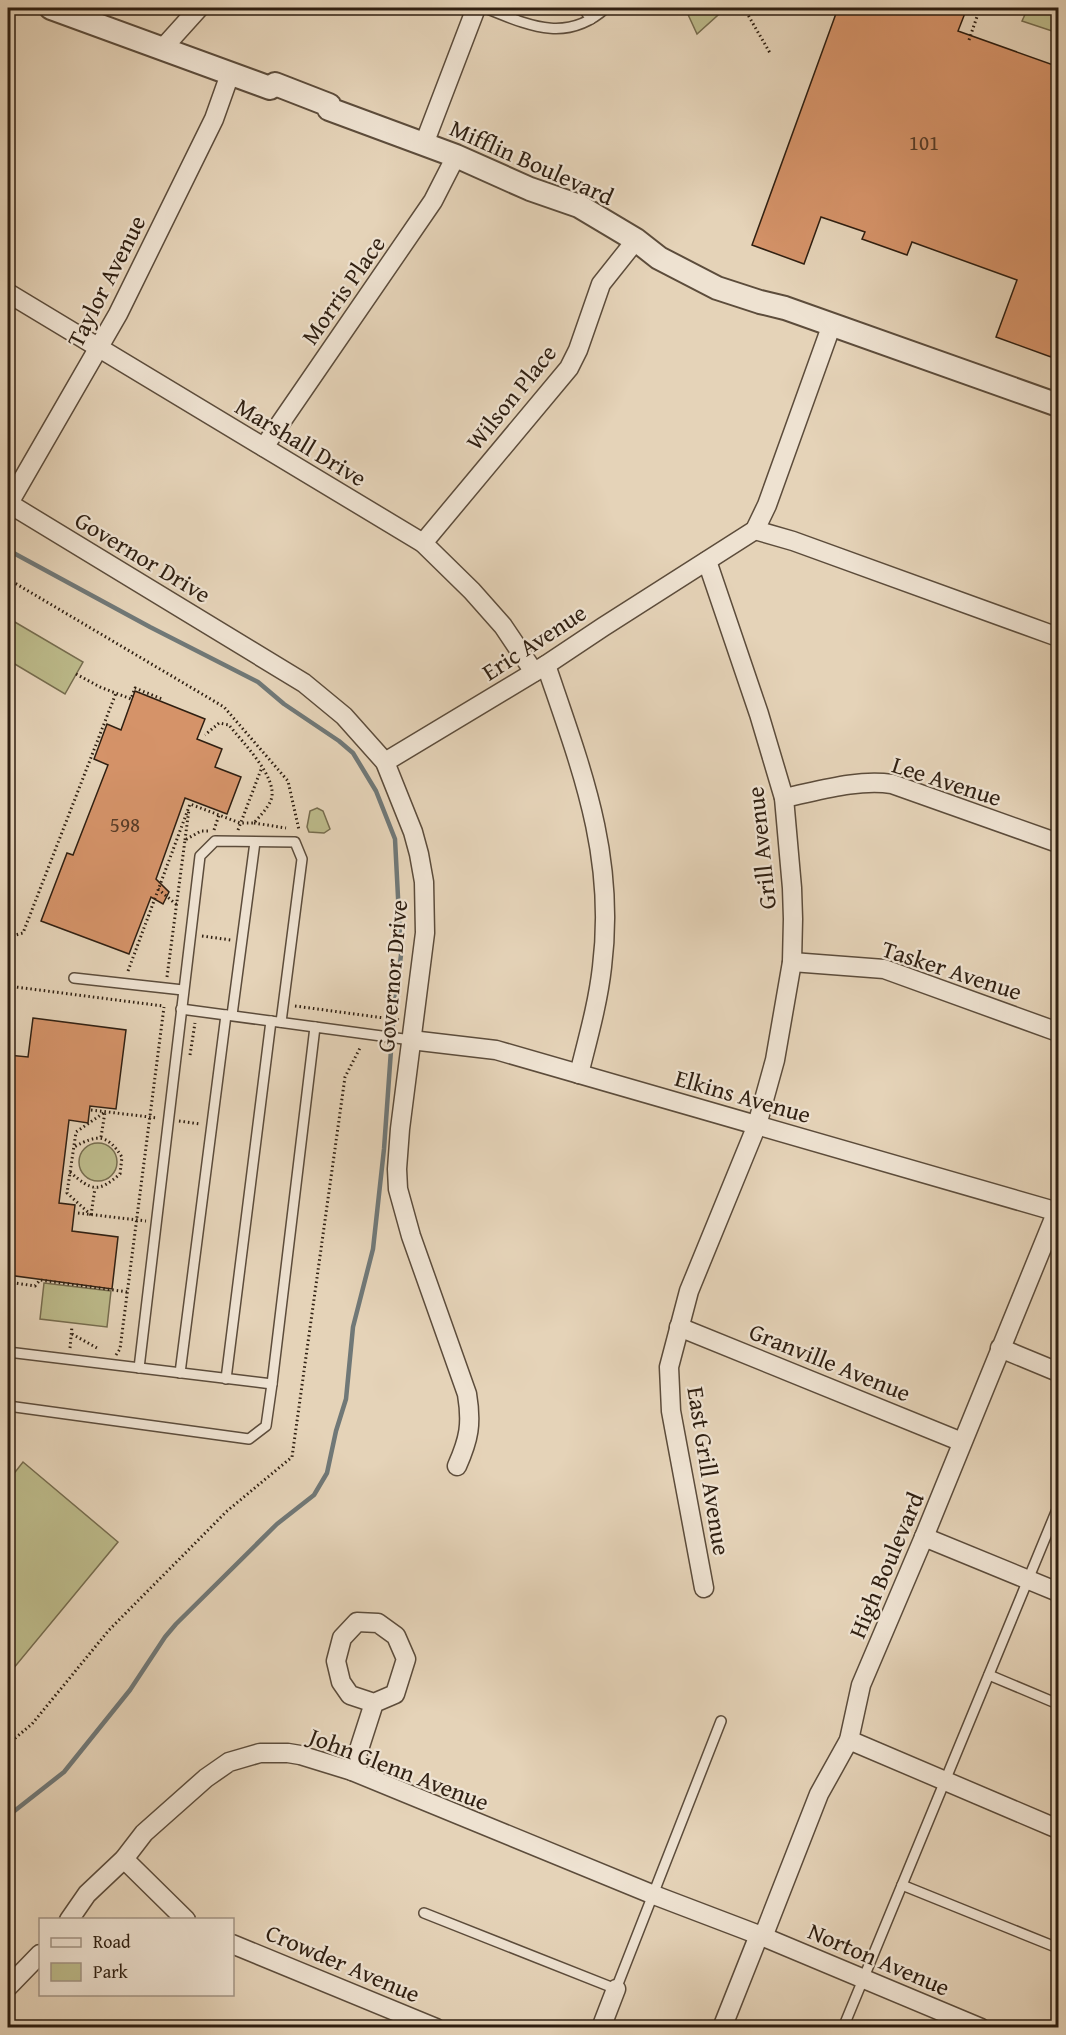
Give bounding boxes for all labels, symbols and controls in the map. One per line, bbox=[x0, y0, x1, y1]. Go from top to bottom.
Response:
street label: Mifflin Boulevard bbox=[444, 110, 620, 214]
house number: 101 bbox=[909, 127, 939, 158]
street label: Taylor Avenue bbox=[58, 209, 154, 353]
street label: Morris Place bbox=[292, 228, 394, 352]
street label: Wilson Place bbox=[457, 337, 565, 457]
street label: Marshall Drive bbox=[229, 389, 373, 495]
street label: Governor Drive bbox=[68, 503, 218, 611]
street label: Eric Avenue bbox=[475, 595, 593, 689]
street label: Lee Avenue bbox=[888, 747, 1006, 815]
street label: Grill Avenue bbox=[737, 785, 785, 911]
house number: 598 bbox=[110, 809, 140, 840]
street label: Governor Drive bbox=[368, 898, 416, 1054]
street label: Tasker Avenue bbox=[878, 931, 1026, 1009]
street label: Elkins Avenue bbox=[671, 1060, 815, 1132]
street label: Granville Avenue bbox=[744, 1314, 916, 1410]
street label: East Grill Avenue bbox=[678, 1384, 740, 1558]
street label: High Boulevard bbox=[840, 1486, 933, 1643]
street label: John Glenn Avenue bbox=[301, 1718, 494, 1819]
street label: Norton Avenue bbox=[803, 1913, 955, 2005]
street label: Crowder Avenue bbox=[260, 1915, 426, 2011]
legend bbox=[39, 1918, 234, 1996]
text: Road bbox=[93, 1928, 131, 1955]
text: Park bbox=[93, 1958, 129, 1985]

